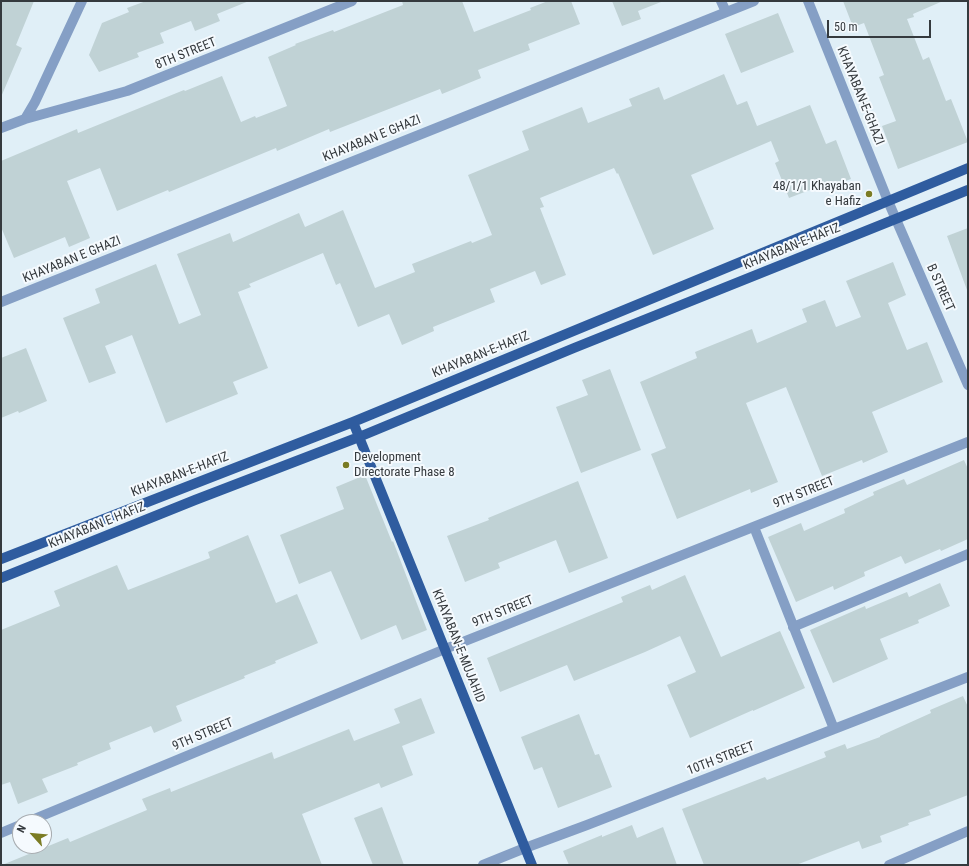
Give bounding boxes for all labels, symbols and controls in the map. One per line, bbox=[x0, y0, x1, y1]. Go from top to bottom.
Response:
scale bar bbox=[829, 12, 933, 38]
text: 50 m bbox=[834, 20, 858, 34]
street label: 8TH STREET bbox=[153, 35, 219, 73]
street label: KHAYABAN-E-GHAZI bbox=[833, 44, 887, 148]
street label: KHAYABAN E GHAZI bbox=[321, 112, 423, 166]
place label: 48/1/1 Khayaban e Hafiz bbox=[773, 179, 861, 210]
marker: 48/1/1 Khayaban e Hafiz bbox=[864, 189, 874, 199]
street label: KHAYABAN-E-HAFIZ bbox=[741, 220, 843, 274]
street label: KHAYABAN E GHAZI bbox=[21, 233, 123, 287]
street label: B STREET bbox=[923, 262, 957, 314]
street label: KHAYABAN-E-HAFIZ bbox=[430, 328, 532, 382]
street label: KHAYABAN-E-HAFIZ bbox=[129, 449, 231, 501]
place label: Development Directorate Phase 8 bbox=[354, 450, 455, 481]
marker: Development Directorate Phase 8 bbox=[341, 460, 351, 470]
street label: 9TH STREET bbox=[771, 474, 837, 512]
street label: KHAYABAN E HAFIZ bbox=[46, 499, 148, 553]
street label: KHAYABAN-E-MUJAHID bbox=[428, 587, 488, 705]
street label: 9TH STREET bbox=[470, 593, 536, 631]
street label: 9TH STREET bbox=[170, 715, 236, 755]
street label: 10TH STREET bbox=[685, 739, 757, 779]
north arrow bbox=[12, 814, 52, 854]
text: N bbox=[14, 823, 29, 835]

